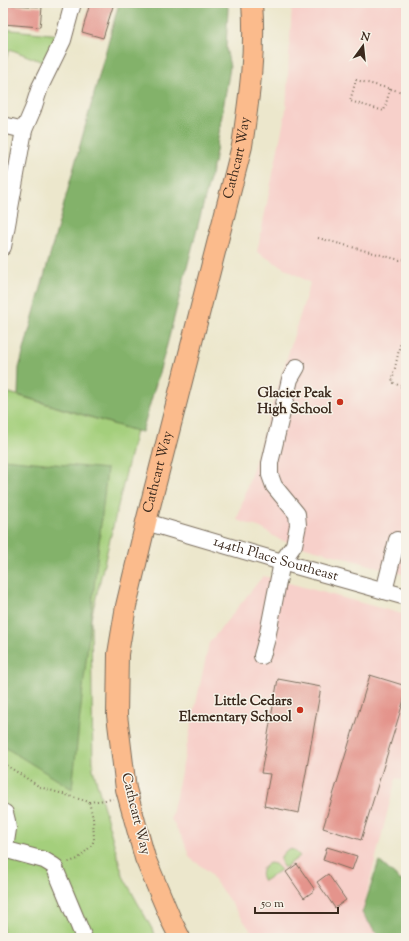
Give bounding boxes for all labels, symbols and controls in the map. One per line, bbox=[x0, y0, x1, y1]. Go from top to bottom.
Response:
north arrow bbox=[343, 26, 383, 66]
text: N bbox=[358, 28, 372, 46]
street label: Cathcart Way bbox=[219, 116, 256, 201]
place label: Glacier Peak High School bbox=[257, 384, 332, 420]
marker: Glacier Peak High School bbox=[335, 397, 345, 407]
street label: Cathcart Way bbox=[139, 429, 179, 515]
street label: 144th Place Southeast bbox=[211, 532, 340, 587]
place label: Little Cedars Elementary School bbox=[179, 692, 292, 728]
marker: Little Cedars Elementary School bbox=[295, 705, 305, 715]
street label: Cathcart Way bbox=[115, 771, 155, 857]
scale bar bbox=[255, 889, 338, 915]
text: 50 m bbox=[260, 895, 284, 913]

